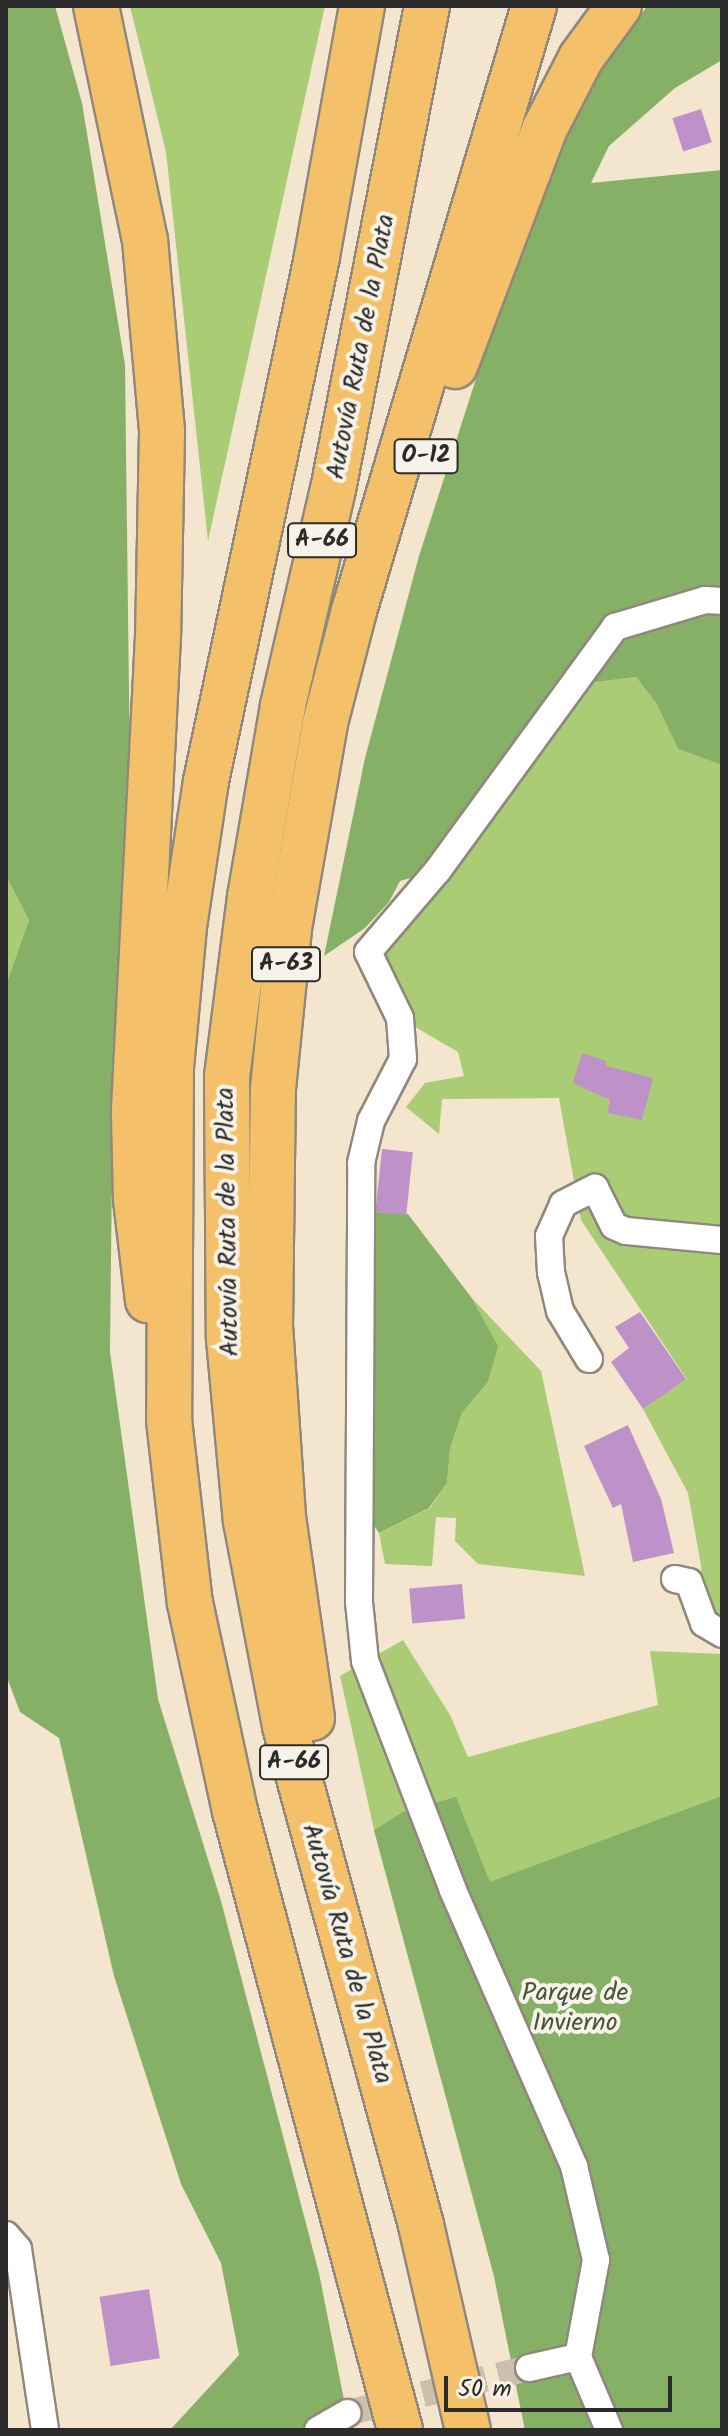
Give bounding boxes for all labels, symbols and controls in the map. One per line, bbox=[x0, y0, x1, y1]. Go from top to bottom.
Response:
street label: Autovía Ruta de la Plata bbox=[321, 212, 403, 482]
road number: O-12 bbox=[392, 436, 460, 476]
road number: A-66 bbox=[286, 520, 358, 560]
road number: A-63 bbox=[250, 944, 322, 984]
street label: Autovía Ruta de la Plata bbox=[211, 1087, 247, 1357]
road number: A-66 bbox=[258, 1742, 330, 1782]
street label: Autovía Ruta de la Plata bbox=[294, 1820, 398, 2088]
park label: Parque de Invierno bbox=[522, 1978, 628, 2040]
scale bar bbox=[448, 2360, 676, 2410]
text: 50 m bbox=[458, 2370, 512, 2409]

